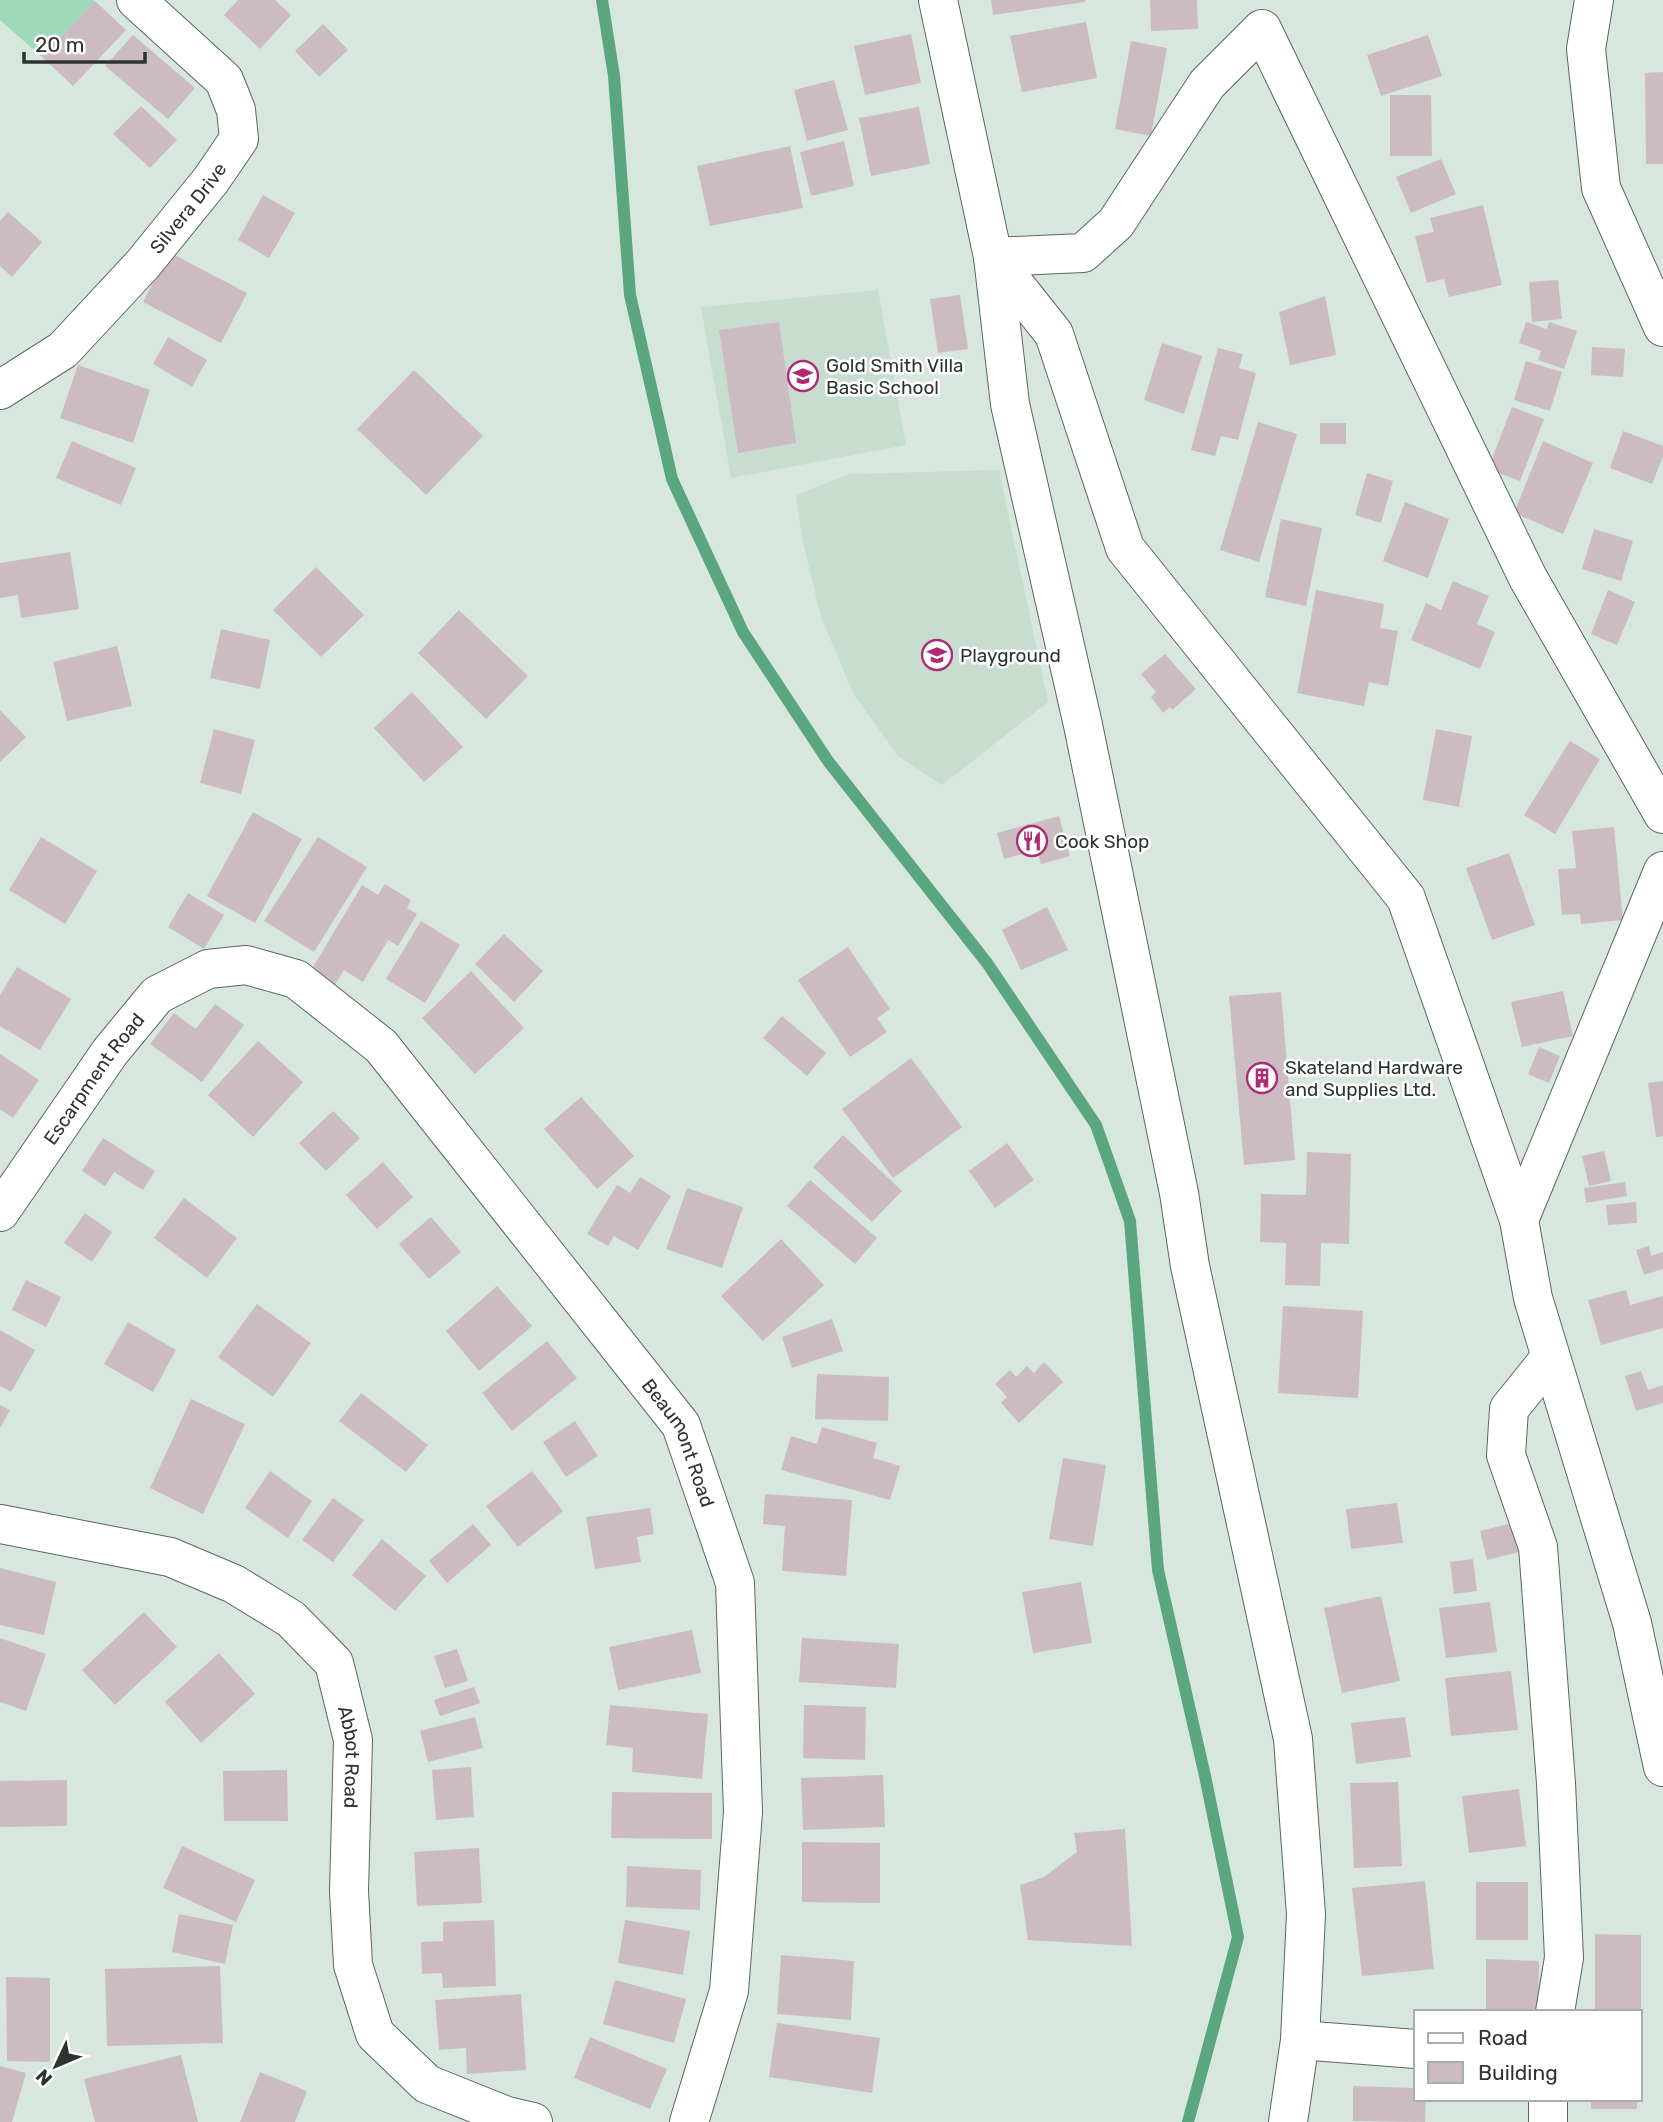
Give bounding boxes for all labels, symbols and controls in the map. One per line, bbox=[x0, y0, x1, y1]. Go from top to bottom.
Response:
scale bar bbox=[24, 21, 145, 65]
text: 20 m bbox=[35, 32, 84, 57]
street label: Silvera Drive bbox=[145, 158, 231, 258]
place label: Gold Smith Villa Basic School bbox=[826, 354, 964, 399]
school or university icon: Gold Smith Villa Basic School bbox=[786, 359, 820, 393]
school or university icon: Playground bbox=[920, 638, 954, 672]
place label: Playground bbox=[960, 644, 1061, 667]
restaurant icon: Cook Shop bbox=[1015, 824, 1049, 858]
place label: Cook Shop bbox=[1055, 830, 1149, 853]
street label: Escarpment Road bbox=[38, 1008, 149, 1149]
place label: Skateland Hardware and Supplies Ltd. bbox=[1285, 1056, 1463, 1101]
building icon: Skateland Hardware and Supplies Ltd. bbox=[1245, 1061, 1279, 1095]
street label: Beaumont Road bbox=[637, 1374, 720, 1510]
street label: Abbot Road bbox=[333, 1703, 364, 1809]
legend bbox=[1414, 2010, 1642, 2101]
text: Road bbox=[1478, 2025, 1528, 2050]
north arrow bbox=[21, 2031, 91, 2101]
text: Building bbox=[1478, 2060, 1558, 2085]
text: N bbox=[31, 2065, 57, 2090]

